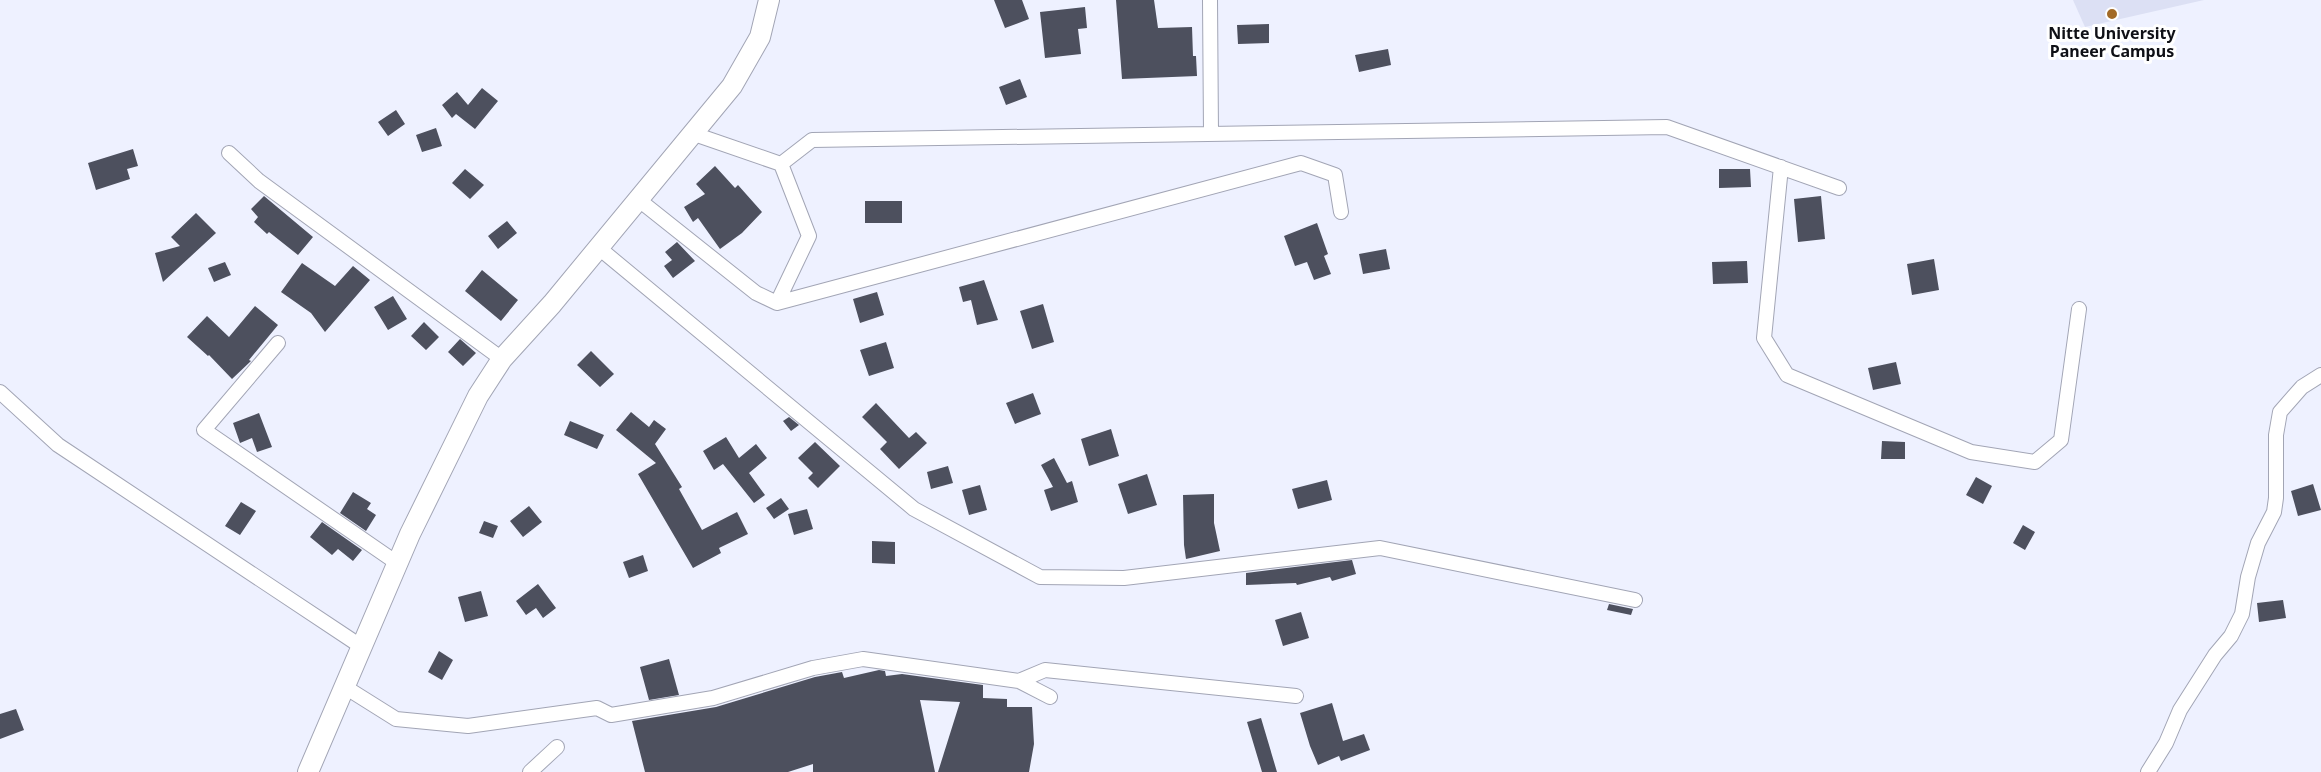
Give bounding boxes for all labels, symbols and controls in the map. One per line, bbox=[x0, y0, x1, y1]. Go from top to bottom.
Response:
marker: Nitte University Paneer Campus bbox=[2105, 7, 2119, 21]
place label: Nitte University Paneer Campus bbox=[2048, 22, 2177, 62]

